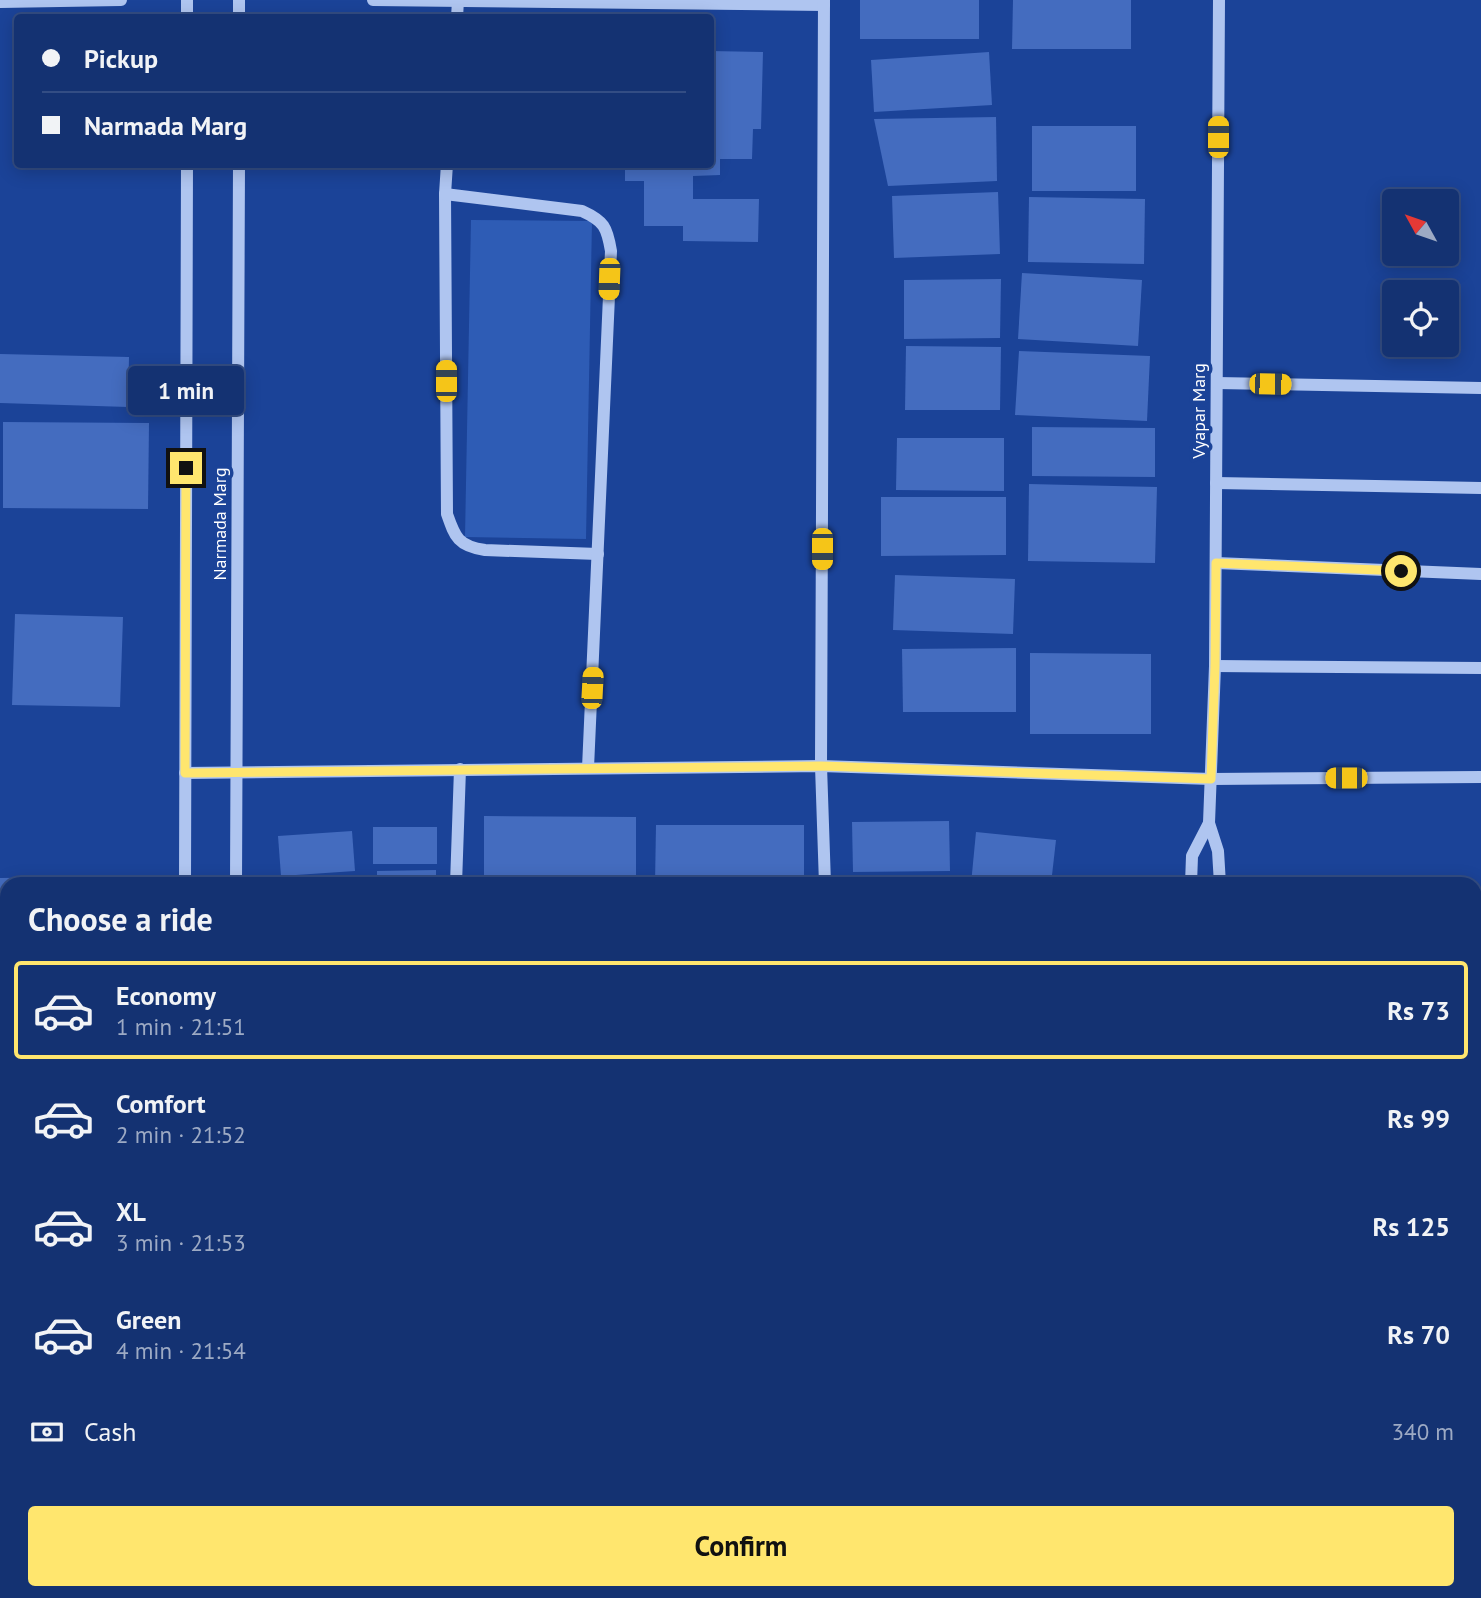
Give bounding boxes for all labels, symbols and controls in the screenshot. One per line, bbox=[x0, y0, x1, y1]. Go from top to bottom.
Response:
text: Pickup bbox=[84, 42, 158, 75]
text: Narmada Marg bbox=[84, 109, 247, 142]
car bbox=[1208, 116, 1229, 158]
north arrow bbox=[1382, 189, 1460, 266]
map controls bbox=[1382, 189, 1459, 357]
car bbox=[598, 258, 621, 300]
button: locate bbox=[1382, 280, 1459, 357]
car bbox=[436, 360, 457, 402]
street label: Vyapar Marg bbox=[1187, 363, 1210, 460]
callout: 1 min bbox=[128, 366, 244, 416]
car bbox=[1249, 373, 1292, 395]
text: 1 min bbox=[158, 376, 214, 405]
route end bbox=[170, 452, 202, 484]
street label: Narmada Marg bbox=[208, 467, 231, 581]
car bbox=[812, 528, 833, 570]
route start bbox=[1385, 555, 1417, 587]
car bbox=[581, 666, 604, 710]
car bbox=[1326, 768, 1368, 789]
text: Choose a ride bbox=[28, 898, 213, 940]
icon: car bbox=[32, 979, 95, 1042]
text: Economy bbox=[116, 979, 216, 1012]
text: Rs 73 bbox=[1387, 994, 1450, 1027]
text: 1 min · 21:51 bbox=[116, 1012, 246, 1041]
icon: car bbox=[32, 1087, 95, 1150]
text: Comfort bbox=[116, 1087, 206, 1120]
text: Rs 99 bbox=[1387, 1102, 1450, 1135]
text: 2 min · 21:52 bbox=[116, 1120, 246, 1149]
icon: car bbox=[32, 1195, 95, 1258]
text: XL bbox=[116, 1195, 146, 1228]
text: Rs 125 bbox=[1373, 1210, 1450, 1243]
text: 3 min · 21:53 bbox=[116, 1228, 246, 1257]
icon: car bbox=[32, 1303, 95, 1366]
text: Green bbox=[116, 1303, 181, 1336]
text: Rs 70 bbox=[1387, 1318, 1450, 1351]
text: 4 min · 21:54 bbox=[116, 1336, 246, 1365]
icon: cash bbox=[28, 1413, 66, 1451]
text: Cash bbox=[84, 1415, 136, 1448]
text: 340 m bbox=[1392, 1417, 1454, 1446]
button: Confirm bbox=[28, 1506, 1454, 1586]

